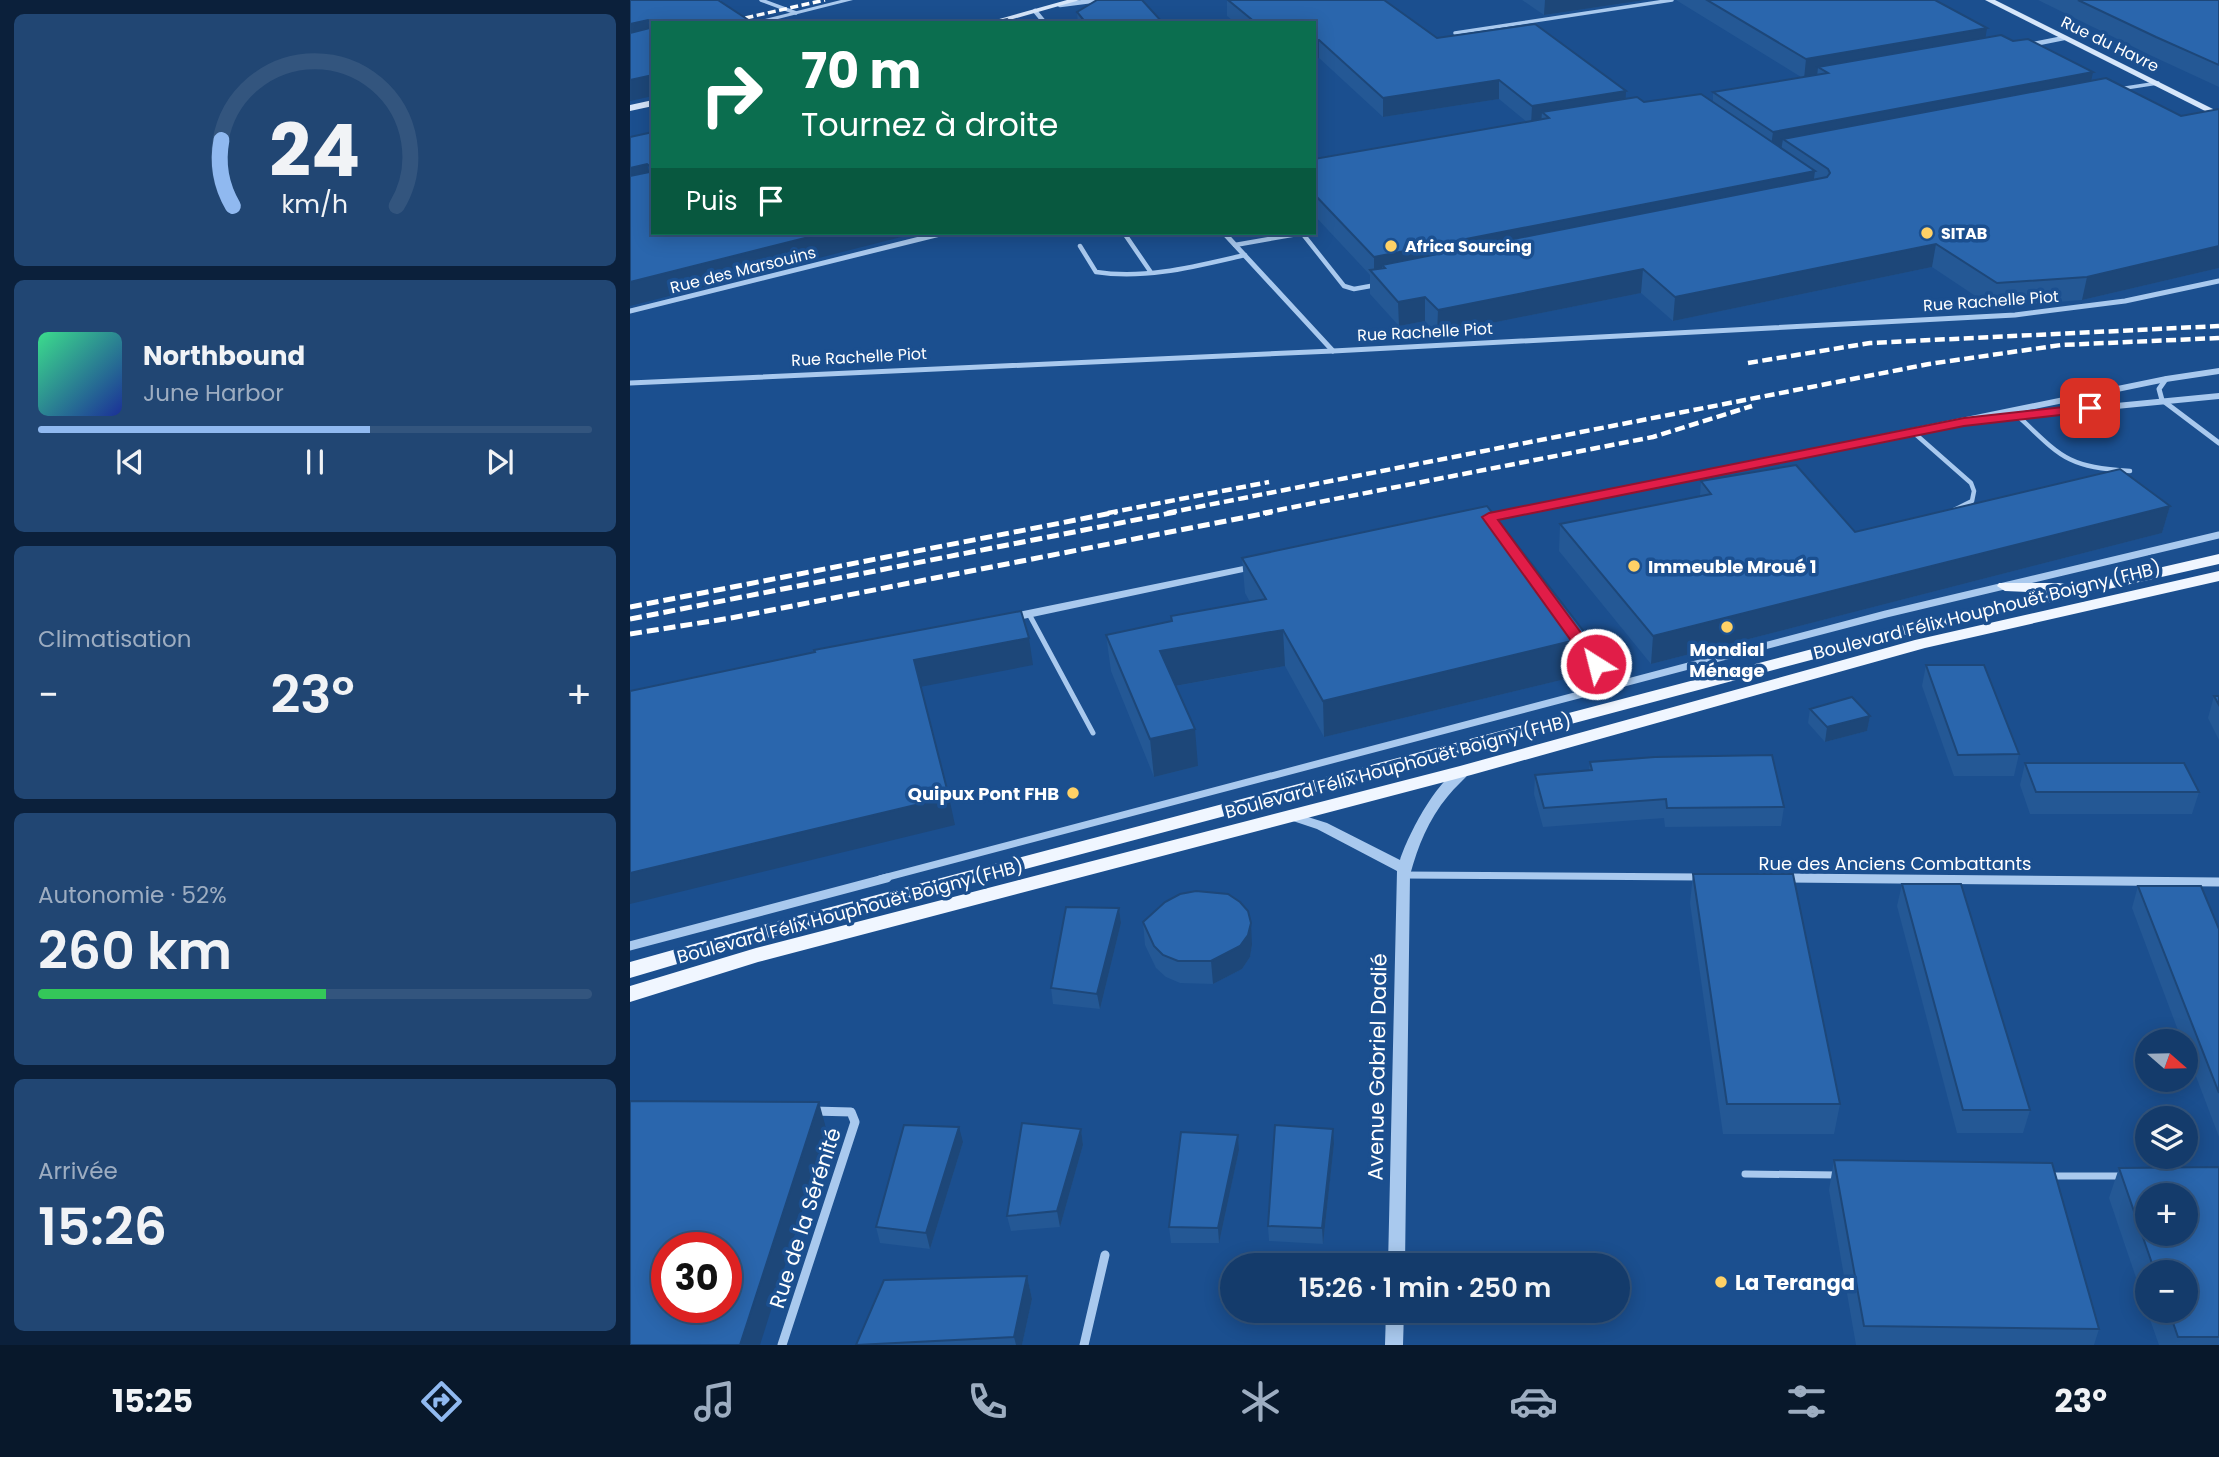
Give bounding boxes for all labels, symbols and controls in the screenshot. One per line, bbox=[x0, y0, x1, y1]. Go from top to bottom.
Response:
street label: Rue du Havre bbox=[2057, 10, 2163, 78]
text: 70 m bbox=[801, 37, 921, 105]
icon: right bbox=[686, 49, 777, 140]
text: 24 bbox=[270, 100, 360, 201]
text: Tournez à droite bbox=[801, 102, 1058, 147]
icon: arrive bbox=[752, 182, 790, 220]
text: Puis bbox=[686, 183, 738, 219]
text: km/h bbox=[282, 187, 348, 222]
place label: SITAB bbox=[1941, 222, 1987, 245]
marker: SITAB bbox=[1919, 225, 1935, 241]
place label: Africa Sourcing bbox=[1405, 235, 1532, 258]
marker: Africa Sourcing bbox=[1383, 238, 1399, 254]
street label: Rue des Marsouins bbox=[668, 241, 818, 299]
street label: Rue Rachelle Piot bbox=[1922, 285, 2060, 317]
street label: Rue Rachelle Piot bbox=[1357, 317, 1494, 347]
text: Northbound bbox=[143, 338, 305, 374]
street label: Rue Rachelle Piot bbox=[791, 342, 928, 372]
text: June Harbor bbox=[143, 377, 284, 409]
pin bbox=[2060, 378, 2120, 438]
icon: arrive bbox=[2071, 389, 2109, 427]
icon: previous bbox=[111, 443, 149, 481]
icon: pause bbox=[296, 443, 334, 481]
icon: next bbox=[481, 443, 519, 481]
place label: Immeuble Mroué 1 bbox=[1648, 554, 1817, 579]
street label: Boulevard Félix Houphouët Boigny (FHB) bbox=[1811, 555, 2163, 665]
marker: Immeuble Mroué 1 bbox=[1626, 558, 1642, 574]
marker: Mondial Ménage bbox=[1719, 619, 1735, 635]
text: Climatisation bbox=[38, 623, 191, 655]
position arrow bbox=[1559, 627, 1633, 701]
place label: Mondial Ménage bbox=[1689, 637, 1765, 683]
text: 23° bbox=[270, 658, 355, 731]
text: − bbox=[38, 668, 59, 721]
text: + bbox=[566, 668, 592, 721]
street label: Boulevard Félix Houphouët Boigny (FHB) bbox=[1222, 708, 1574, 824]
place label: Quipux Pont FHB bbox=[908, 781, 1059, 806]
marker: Quipux Pont FHB bbox=[1065, 785, 1081, 801]
street label: Rue des Anciens Combattants bbox=[1759, 851, 2031, 876]
street label: Boulevard Félix Houphouët Boigny (FHB) bbox=[674, 853, 1026, 969]
text: Autonomie · 52% bbox=[38, 879, 227, 911]
text: 260 km bbox=[38, 914, 232, 987]
street label: Avenue Gabriel Dadié bbox=[1361, 953, 1393, 1181]
north arrow bbox=[2135, 1029, 2198, 1092]
map controls bbox=[2135, 1029, 2198, 1323]
button: layers bbox=[2135, 1106, 2198, 1169]
street label: Rue de la Sérénité bbox=[762, 1124, 848, 1312]
text: Arrivée bbox=[38, 1155, 118, 1187]
button: + bbox=[2135, 1183, 2198, 1246]
text: 15:26 bbox=[38, 1190, 167, 1263]
speed limit sign: 30 bbox=[651, 1232, 742, 1323]
button: − bbox=[2135, 1260, 2198, 1323]
place label: La Teranga bbox=[1735, 1268, 1855, 1297]
text: 15:26 · 1 min · 250 m bbox=[1299, 1270, 1551, 1306]
marker: La Teranga bbox=[1713, 1274, 1729, 1290]
icon: directions bbox=[417, 1377, 466, 1426]
icon: music bbox=[690, 1377, 739, 1426]
icon: phone bbox=[963, 1377, 1012, 1426]
icon: climate bbox=[1236, 1377, 1285, 1426]
icon: car bbox=[1509, 1377, 1558, 1426]
icon: filters bbox=[1782, 1377, 1831, 1426]
text: 15:25 bbox=[112, 1378, 193, 1423]
text: 23° bbox=[2055, 1378, 2107, 1423]

